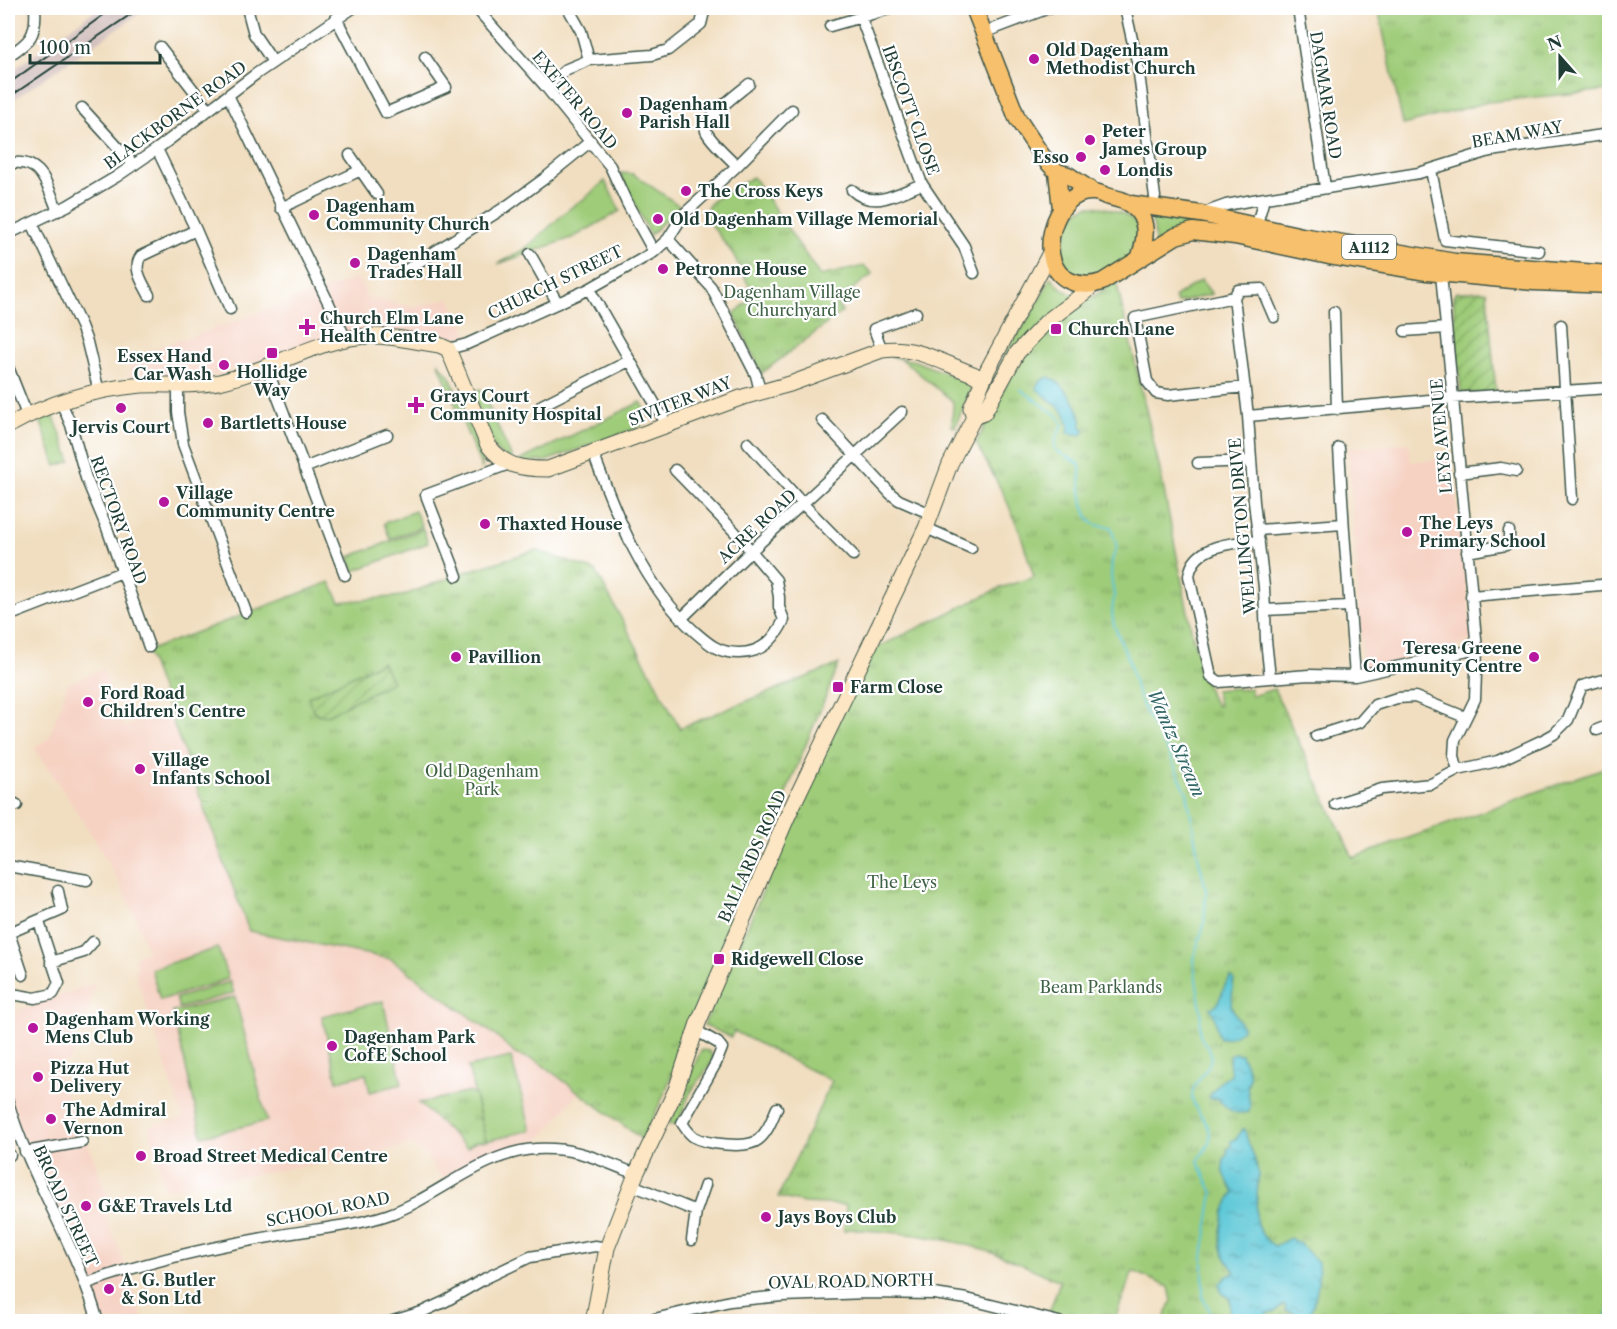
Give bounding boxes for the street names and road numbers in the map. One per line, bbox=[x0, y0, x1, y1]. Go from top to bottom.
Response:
street label: DAGMAR ROAD bbox=[1306, 30, 1346, 160]
street label: IBSCOTT CLOSE bbox=[878, 42, 944, 178]
street label: EXETER ROAD bbox=[528, 47, 622, 153]
street label: BLACKBORNE ROAD bbox=[100, 57, 250, 173]
street label: BEAM WAY bbox=[1470, 116, 1565, 152]
road number: A1112 bbox=[1342, 235, 1396, 259]
street label: CHURCH STREET bbox=[484, 241, 626, 323]
street label: SIVITER WAY bbox=[625, 372, 735, 430]
street label: LEYS AVENUE bbox=[1426, 378, 1456, 494]
street label: WELLINGTON DRIVE bbox=[1224, 437, 1260, 616]
street label: RECTORY ROAD bbox=[86, 453, 152, 587]
street label: ACRE ROAD bbox=[713, 485, 800, 568]
street label: BALLARDS ROAD bbox=[714, 787, 790, 925]
street label: BROAD STREET bbox=[29, 1142, 103, 1270]
street label: SCHOOL ROAD bbox=[265, 1187, 391, 1231]
street label: OVAL ROAD NORTH bbox=[768, 1270, 934, 1292]

